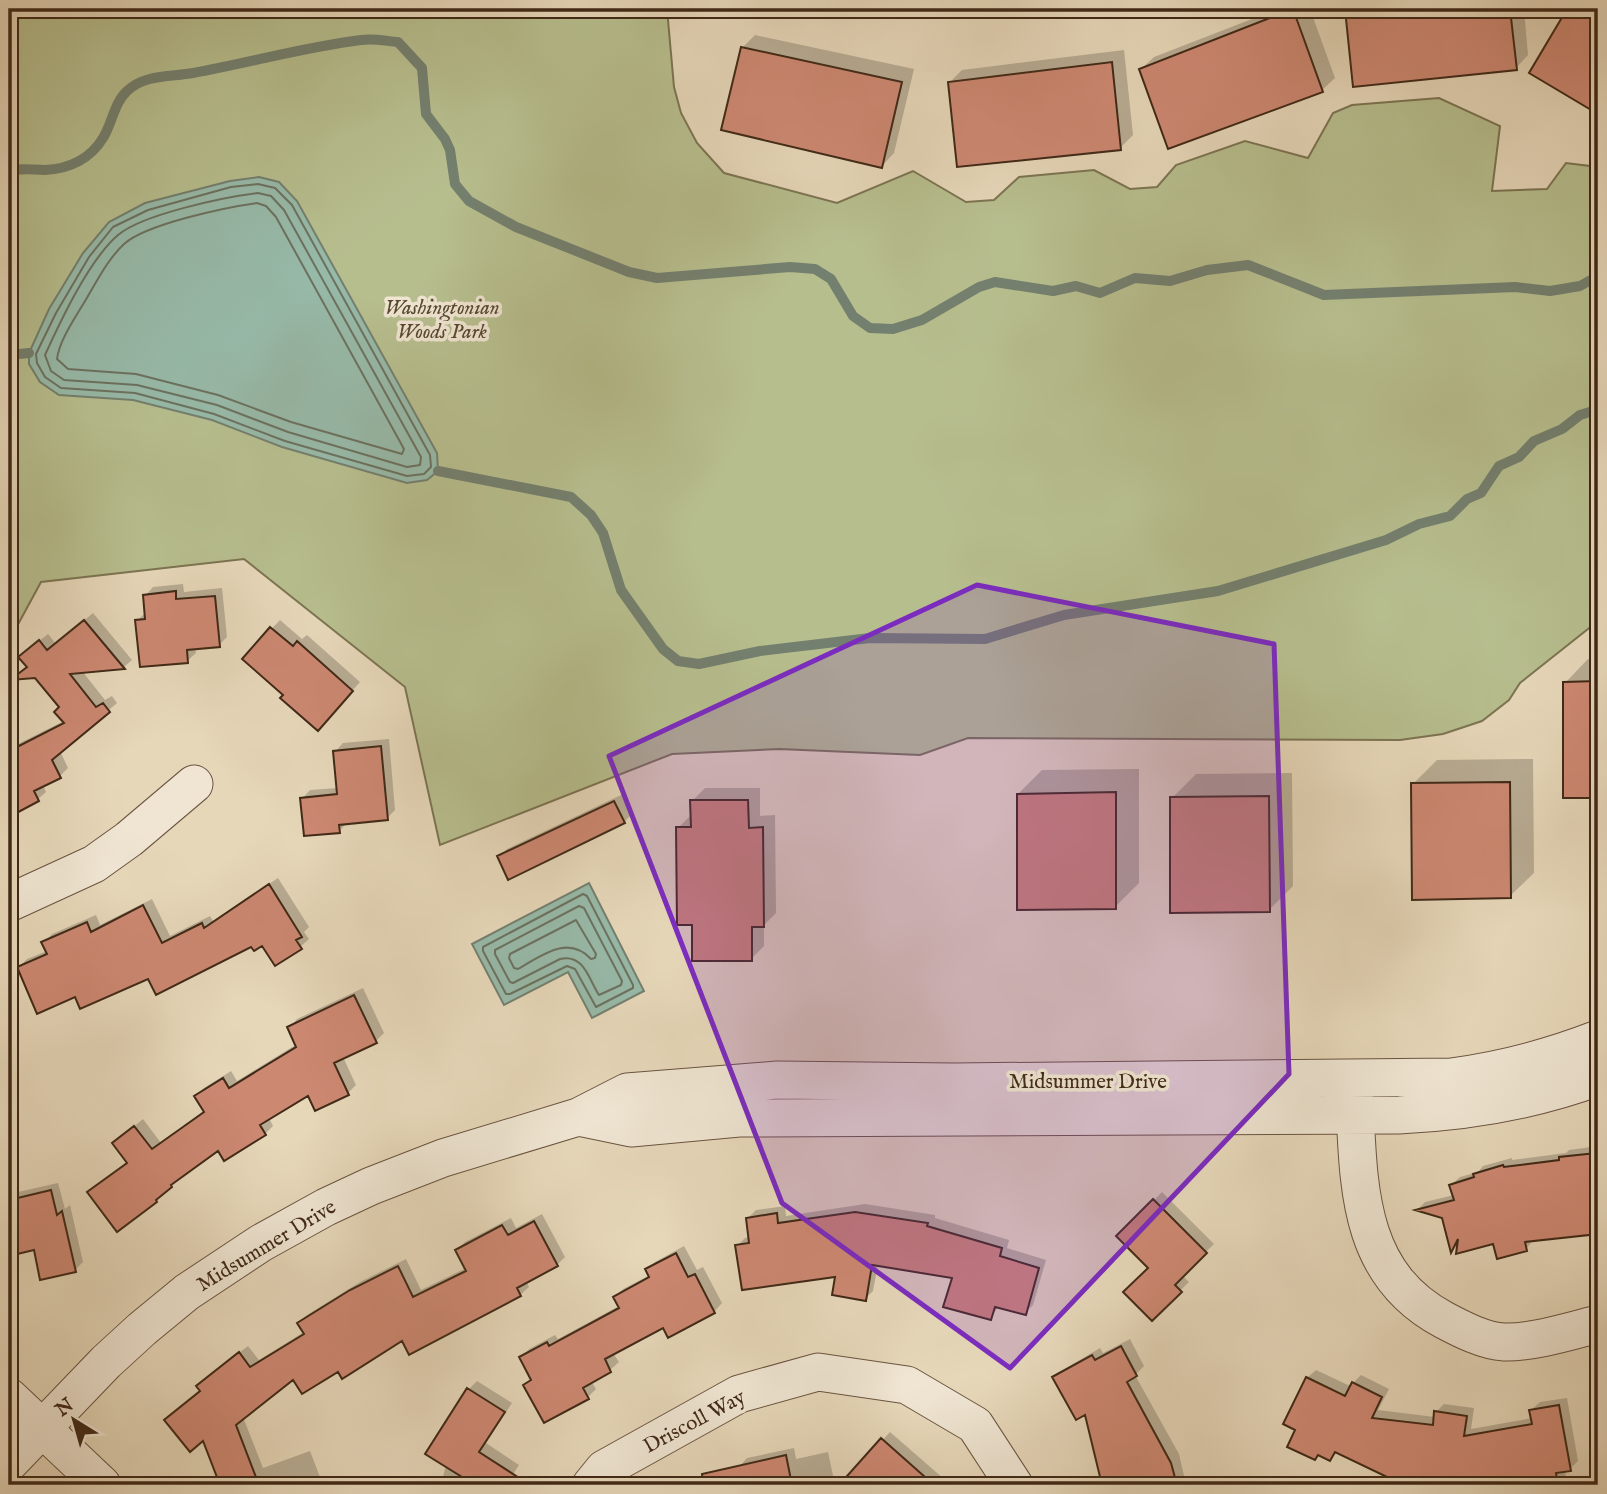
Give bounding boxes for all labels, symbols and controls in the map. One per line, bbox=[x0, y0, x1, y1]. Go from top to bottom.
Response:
park label: Washingtonian Woods Park bbox=[384, 295, 500, 346]
street label: Midsummer Drive bbox=[1009, 1069, 1167, 1096]
street label: Midsummer Drive bbox=[192, 1194, 342, 1299]
street label: Driscoll Way bbox=[639, 1384, 751, 1460]
north arrow bbox=[38, 1386, 108, 1456]
text: N bbox=[50, 1393, 79, 1423]

